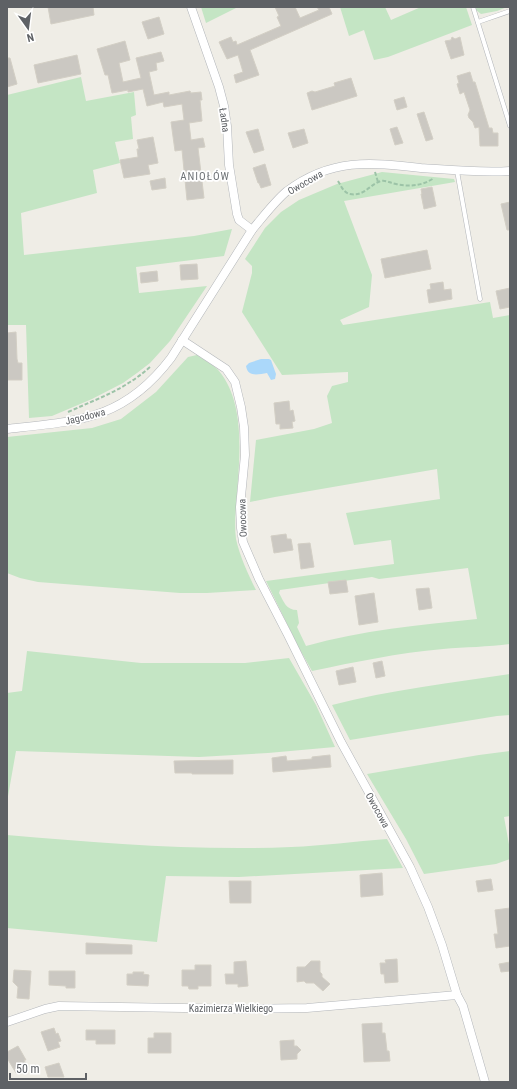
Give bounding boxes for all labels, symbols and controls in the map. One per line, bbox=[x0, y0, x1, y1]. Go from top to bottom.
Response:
north arrow bbox=[8, 8, 48, 48]
text: N bbox=[25, 30, 35, 44]
street label: Ładna bbox=[217, 107, 232, 133]
street label: Owocowa bbox=[286, 168, 325, 197]
district label: ANIOŁÓW bbox=[180, 170, 230, 183]
street label: Jagodowa bbox=[64, 406, 106, 427]
street label: Owocowa bbox=[236, 498, 249, 537]
street label: Owocowa bbox=[363, 791, 392, 830]
street label: Kazimierza Wielkiego bbox=[189, 1003, 273, 1014]
scale bar bbox=[10, 1055, 86, 1081]
text: 50 m bbox=[16, 1062, 40, 1076]

